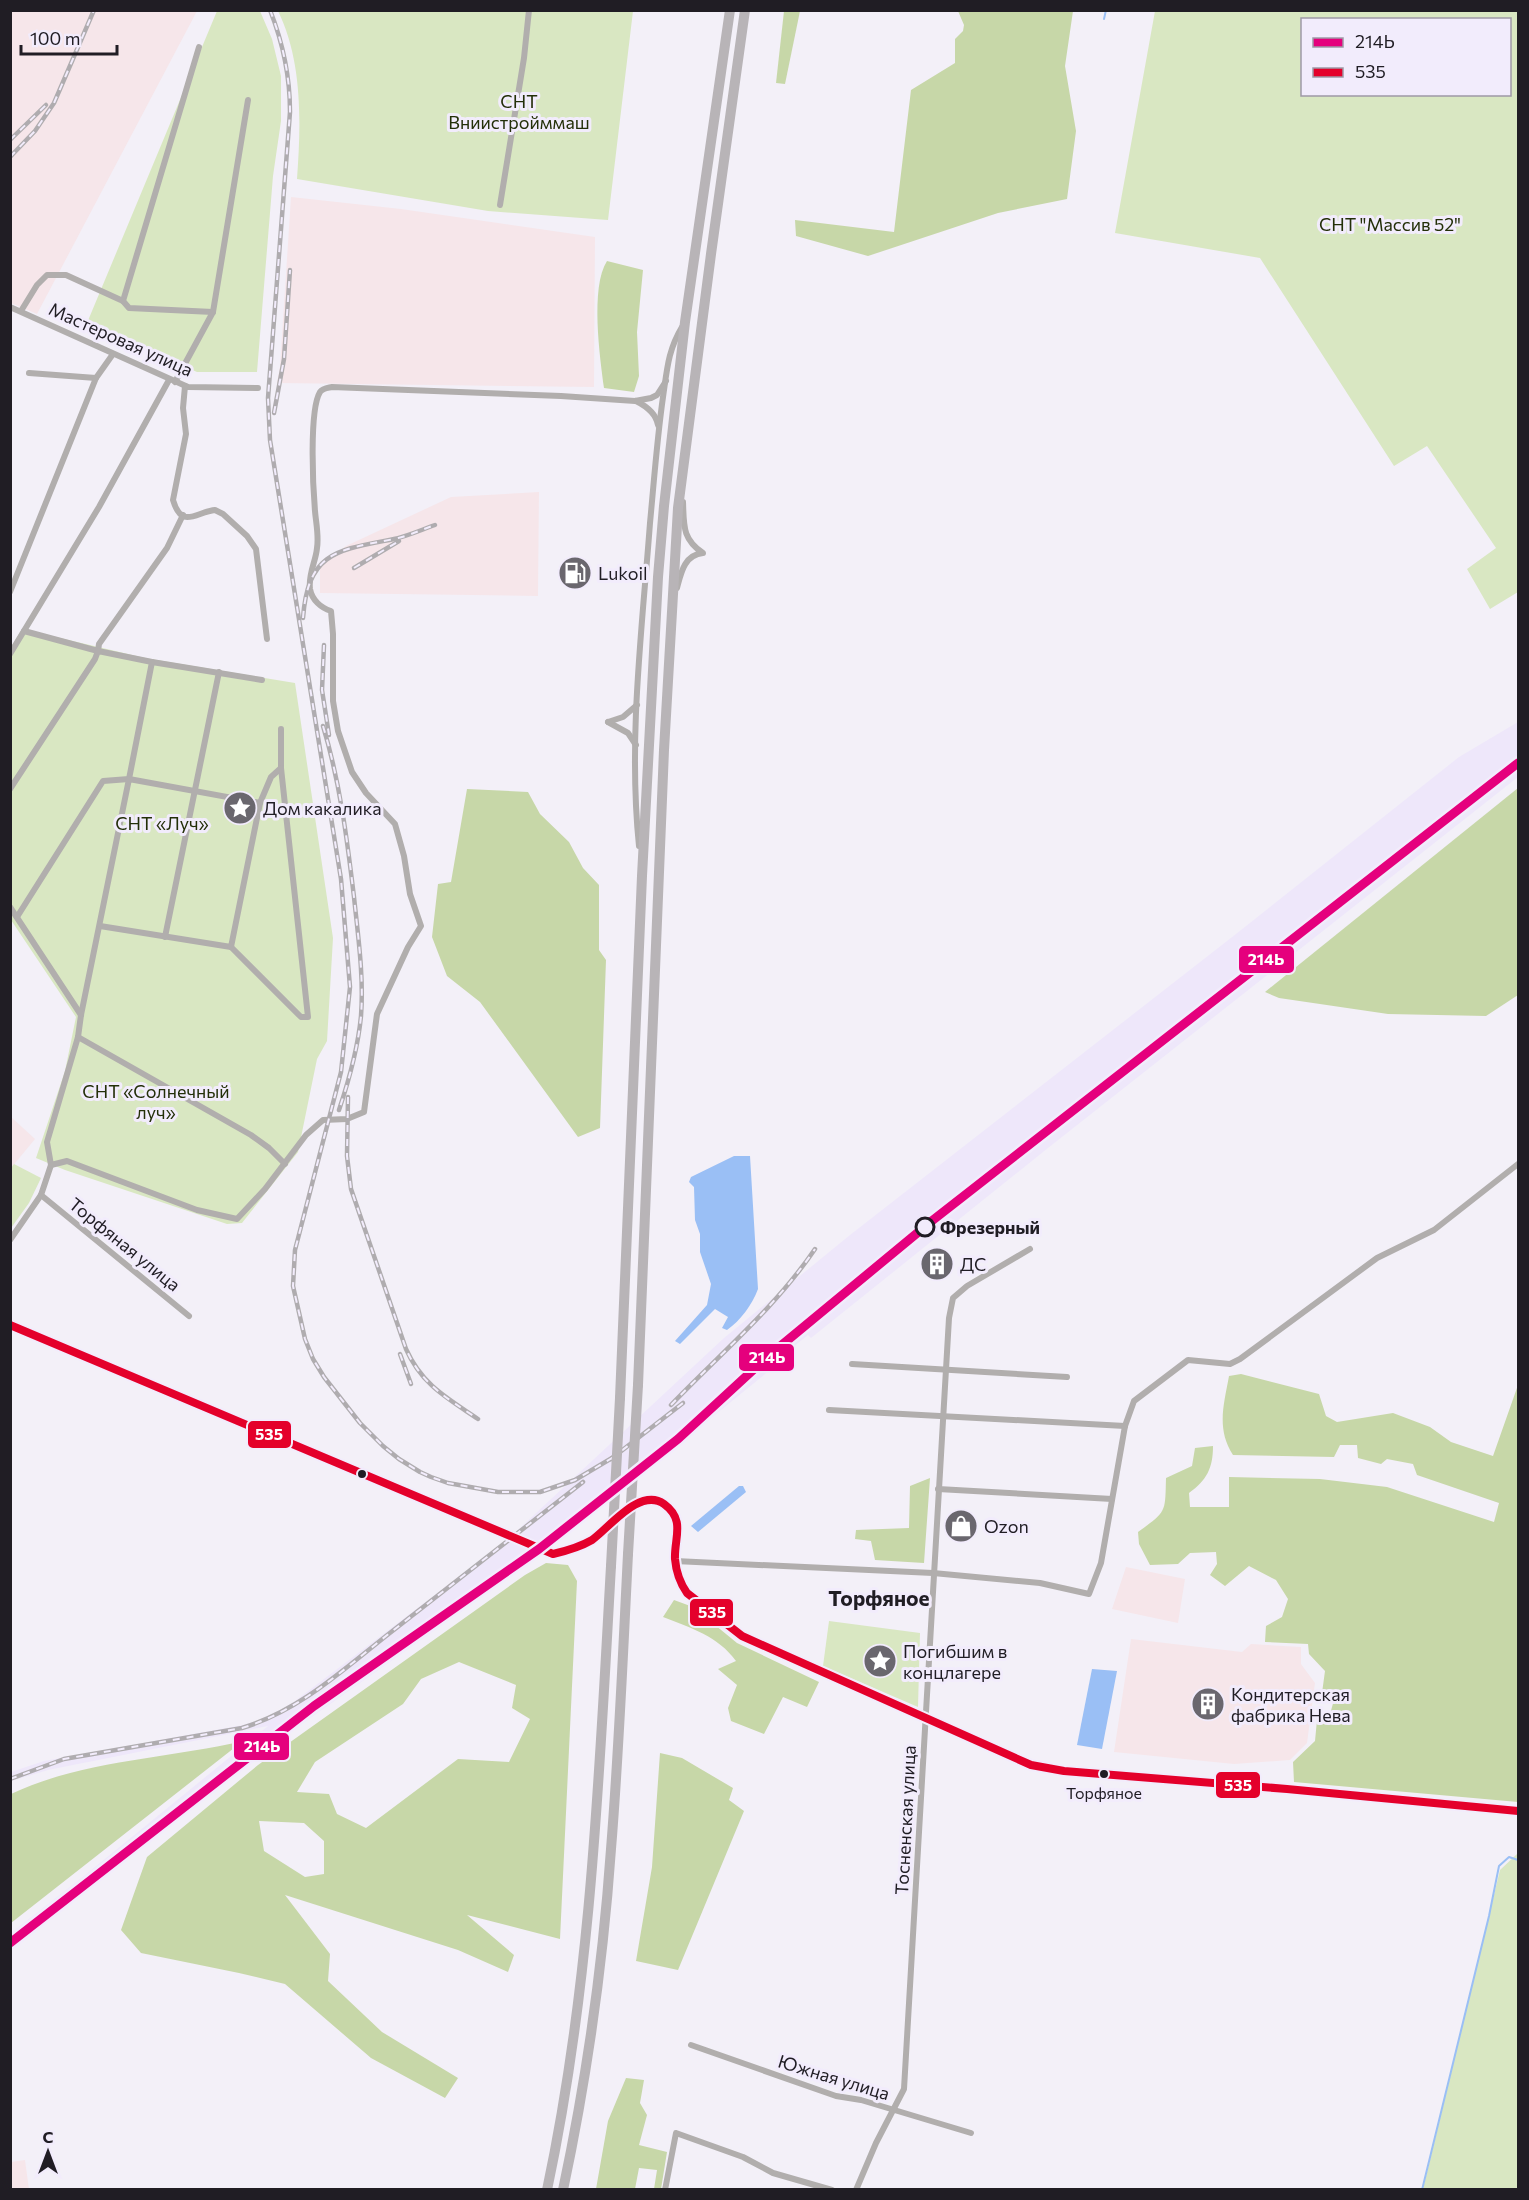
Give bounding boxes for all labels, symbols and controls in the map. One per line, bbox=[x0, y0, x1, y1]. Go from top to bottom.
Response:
scale bar bbox=[21, 18, 117, 56]
legend bbox=[1301, 18, 1511, 96]
text: 100 m bbox=[30, 27, 80, 49]
text: 214Ь bbox=[1355, 30, 1395, 52]
text: 535 bbox=[1355, 60, 1386, 82]
park label: СНТ Вниистройммаш bbox=[448, 90, 590, 133]
park label: СНТ "Массив 52" bbox=[1319, 213, 1461, 235]
street label: Мастеровая улица bbox=[46, 297, 196, 381]
fuel station icon: Lukoil bbox=[557, 555, 593, 591]
place label: Lukoil bbox=[598, 562, 648, 584]
place icon: Дом какалика bbox=[222, 790, 258, 826]
place label: Дом какалика bbox=[263, 797, 382, 819]
park label: СНТ «Луч» bbox=[115, 812, 209, 834]
line badge: 214Ь bbox=[1238, 945, 1295, 974]
text: 214Ь bbox=[1248, 949, 1284, 968]
park label: СНТ «Солнечный луч» bbox=[82, 1080, 230, 1123]
street label: Торфяная улица bbox=[65, 1192, 185, 1296]
place label: Фрезерный bbox=[940, 1216, 1040, 1238]
marker: Фрезерный bbox=[915, 1217, 935, 1237]
building icon: ДС bbox=[919, 1246, 955, 1282]
place label: ДС bbox=[960, 1253, 986, 1275]
line badge: 214Ь bbox=[738, 1343, 795, 1372]
text: 214Ь bbox=[749, 1347, 785, 1366]
line badge: 535 bbox=[247, 1420, 292, 1449]
text: 535 bbox=[255, 1424, 283, 1443]
unlabelled marker bbox=[356, 1468, 368, 1480]
shop icon: Ozon bbox=[943, 1508, 979, 1544]
place label: Ozon bbox=[984, 1515, 1029, 1537]
district label: Торфяное bbox=[828, 1585, 930, 1610]
line badge: 535 bbox=[689, 1598, 734, 1627]
text: 535 bbox=[698, 1602, 726, 1621]
place label: Погибшим в концлагере bbox=[903, 1640, 1007, 1683]
place icon: Погибшим в концлагере bbox=[862, 1643, 898, 1679]
place label: Кондитерская фабрика Нева bbox=[1231, 1683, 1351, 1726]
building icon: Кондитерская фабрика Нева bbox=[1190, 1686, 1226, 1722]
line badge: 214Ь bbox=[233, 1732, 290, 1761]
text: 214Ь bbox=[244, 1736, 280, 1755]
street label: Тосненская улица bbox=[890, 1745, 920, 1895]
marker: Торфяное bbox=[1098, 1768, 1110, 1780]
line badge: 535 bbox=[1215, 1771, 1261, 1799]
text: 535 bbox=[1224, 1775, 1252, 1794]
place label: Торфяное bbox=[1066, 1783, 1142, 1802]
street label: Южная улица bbox=[776, 2050, 892, 2104]
north arrow bbox=[18, 2122, 78, 2182]
text: С bbox=[43, 2127, 54, 2146]

